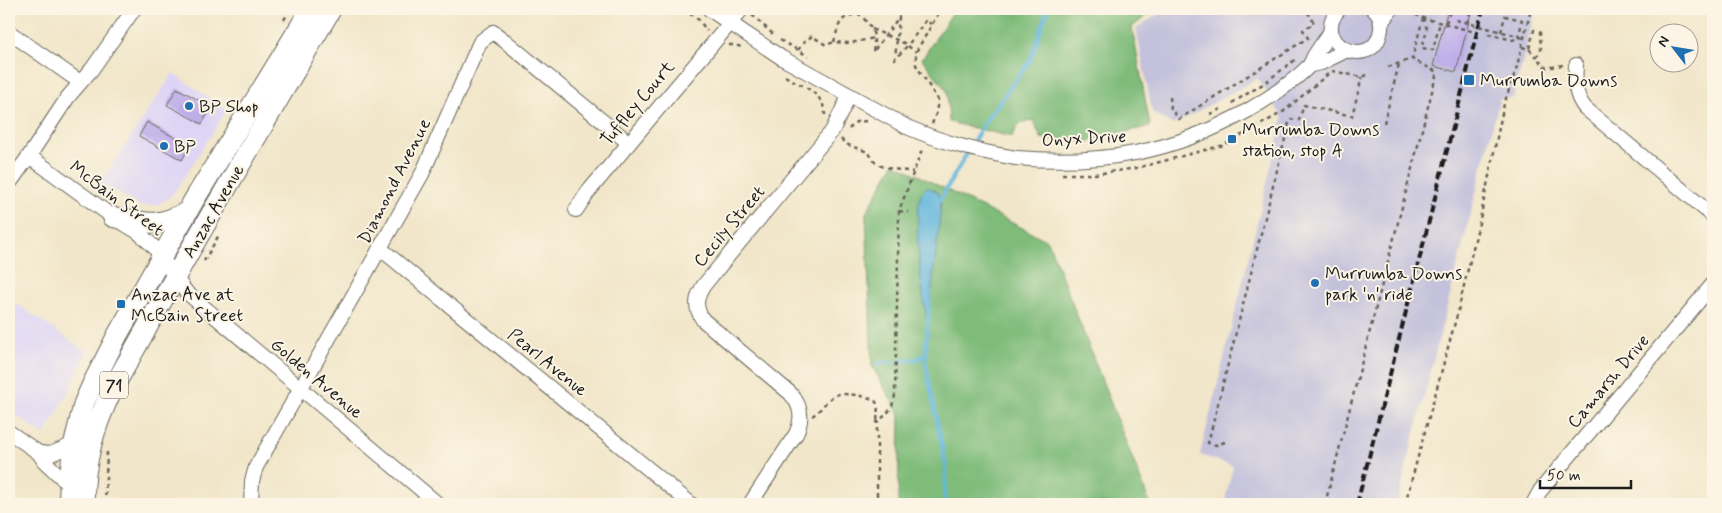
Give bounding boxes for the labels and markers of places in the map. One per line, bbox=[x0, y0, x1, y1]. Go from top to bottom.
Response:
place label: Murrumba Downs bbox=[1480, 69, 1617, 93]
marker: Murrumba Downs bbox=[1462, 73, 1476, 87]
place label: BP Shop bbox=[199, 95, 259, 119]
marker: BP Shop bbox=[183, 100, 195, 112]
place label: Murrumba Downs station, stop A bbox=[1242, 118, 1379, 163]
marker: Murrumba Downs station, stop A bbox=[1226, 133, 1238, 145]
place label: BP bbox=[174, 135, 196, 159]
marker: BP bbox=[158, 140, 170, 152]
place label: Murrumba Downs park 'n' ride bbox=[1325, 262, 1462, 307]
marker: Murrumba Downs park 'n' ride bbox=[1309, 277, 1321, 289]
place label: Anzac Ave at McBain Street bbox=[131, 283, 243, 328]
marker: Anzac Ave at McBain Street bbox=[115, 298, 127, 310]

